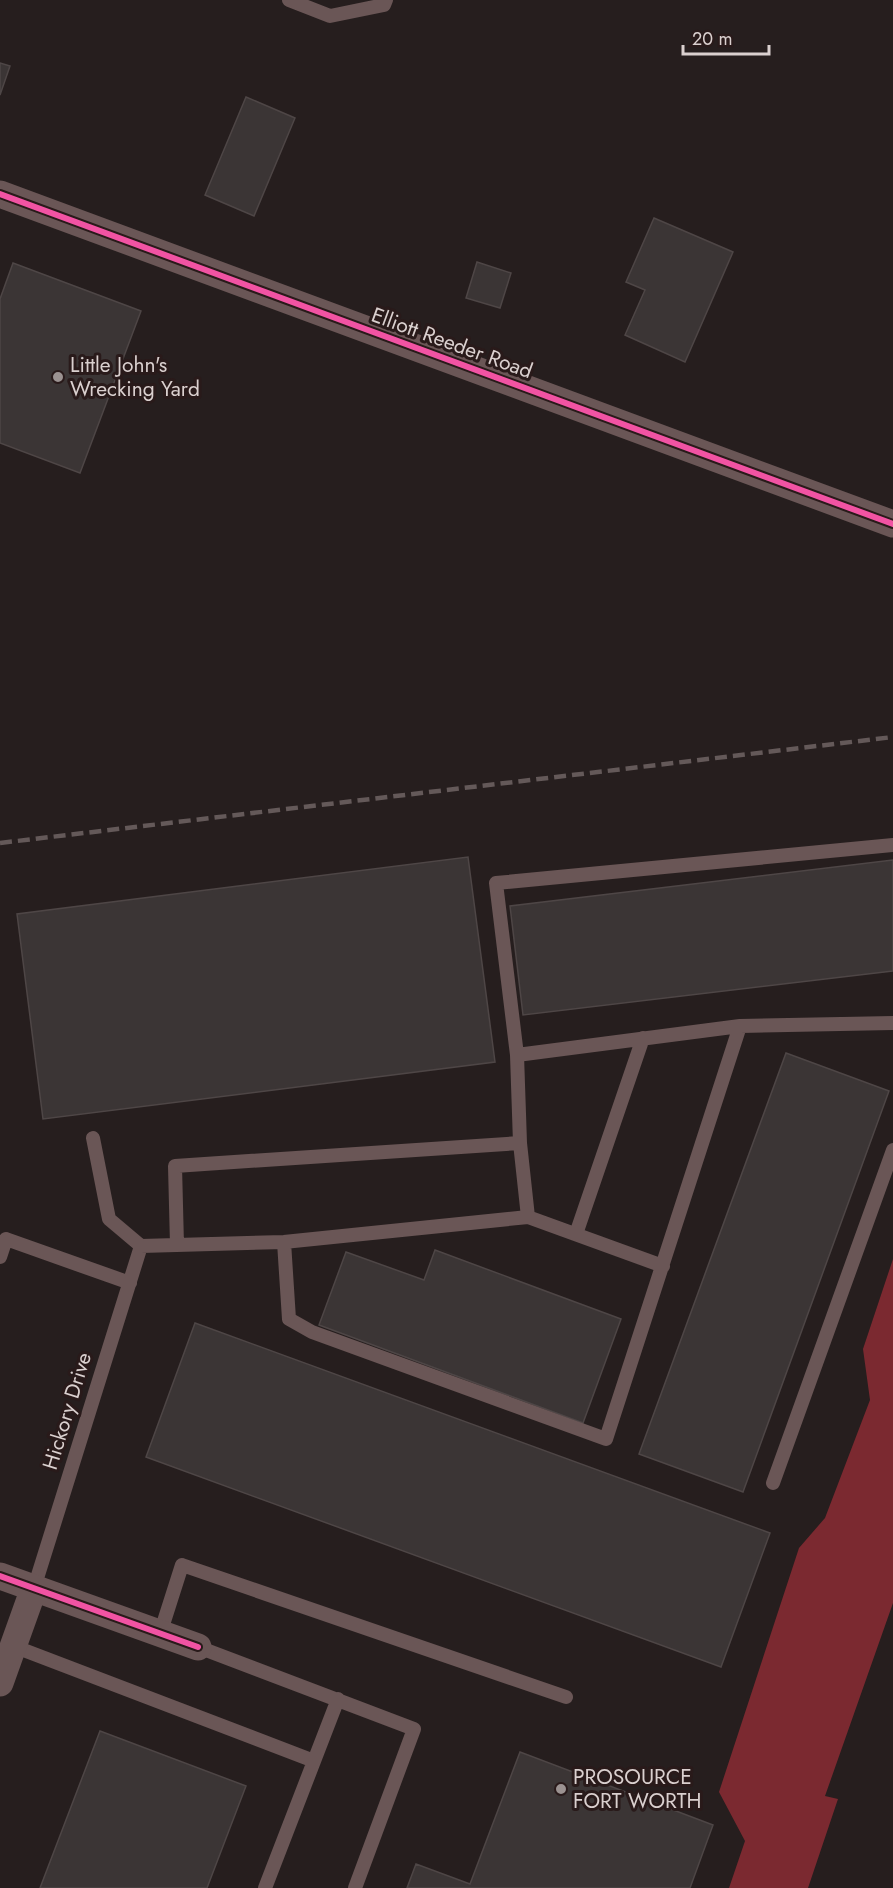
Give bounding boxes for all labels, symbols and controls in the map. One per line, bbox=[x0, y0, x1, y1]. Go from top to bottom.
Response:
scale bar bbox=[683, 18, 768, 56]
text: 20 m bbox=[692, 26, 732, 52]
street label: Elliott Reeder Road bbox=[367, 300, 537, 386]
place label: Little John's Wrecking Yard bbox=[70, 350, 200, 404]
marker: Little John's Wrecking Yard bbox=[51, 370, 65, 384]
street label: Hickory Drive bbox=[35, 1349, 99, 1473]
place label: PROSOURCE FORT WORTH bbox=[573, 1762, 702, 1816]
marker: PROSOURCE FORT WORTH bbox=[554, 1782, 568, 1796]

